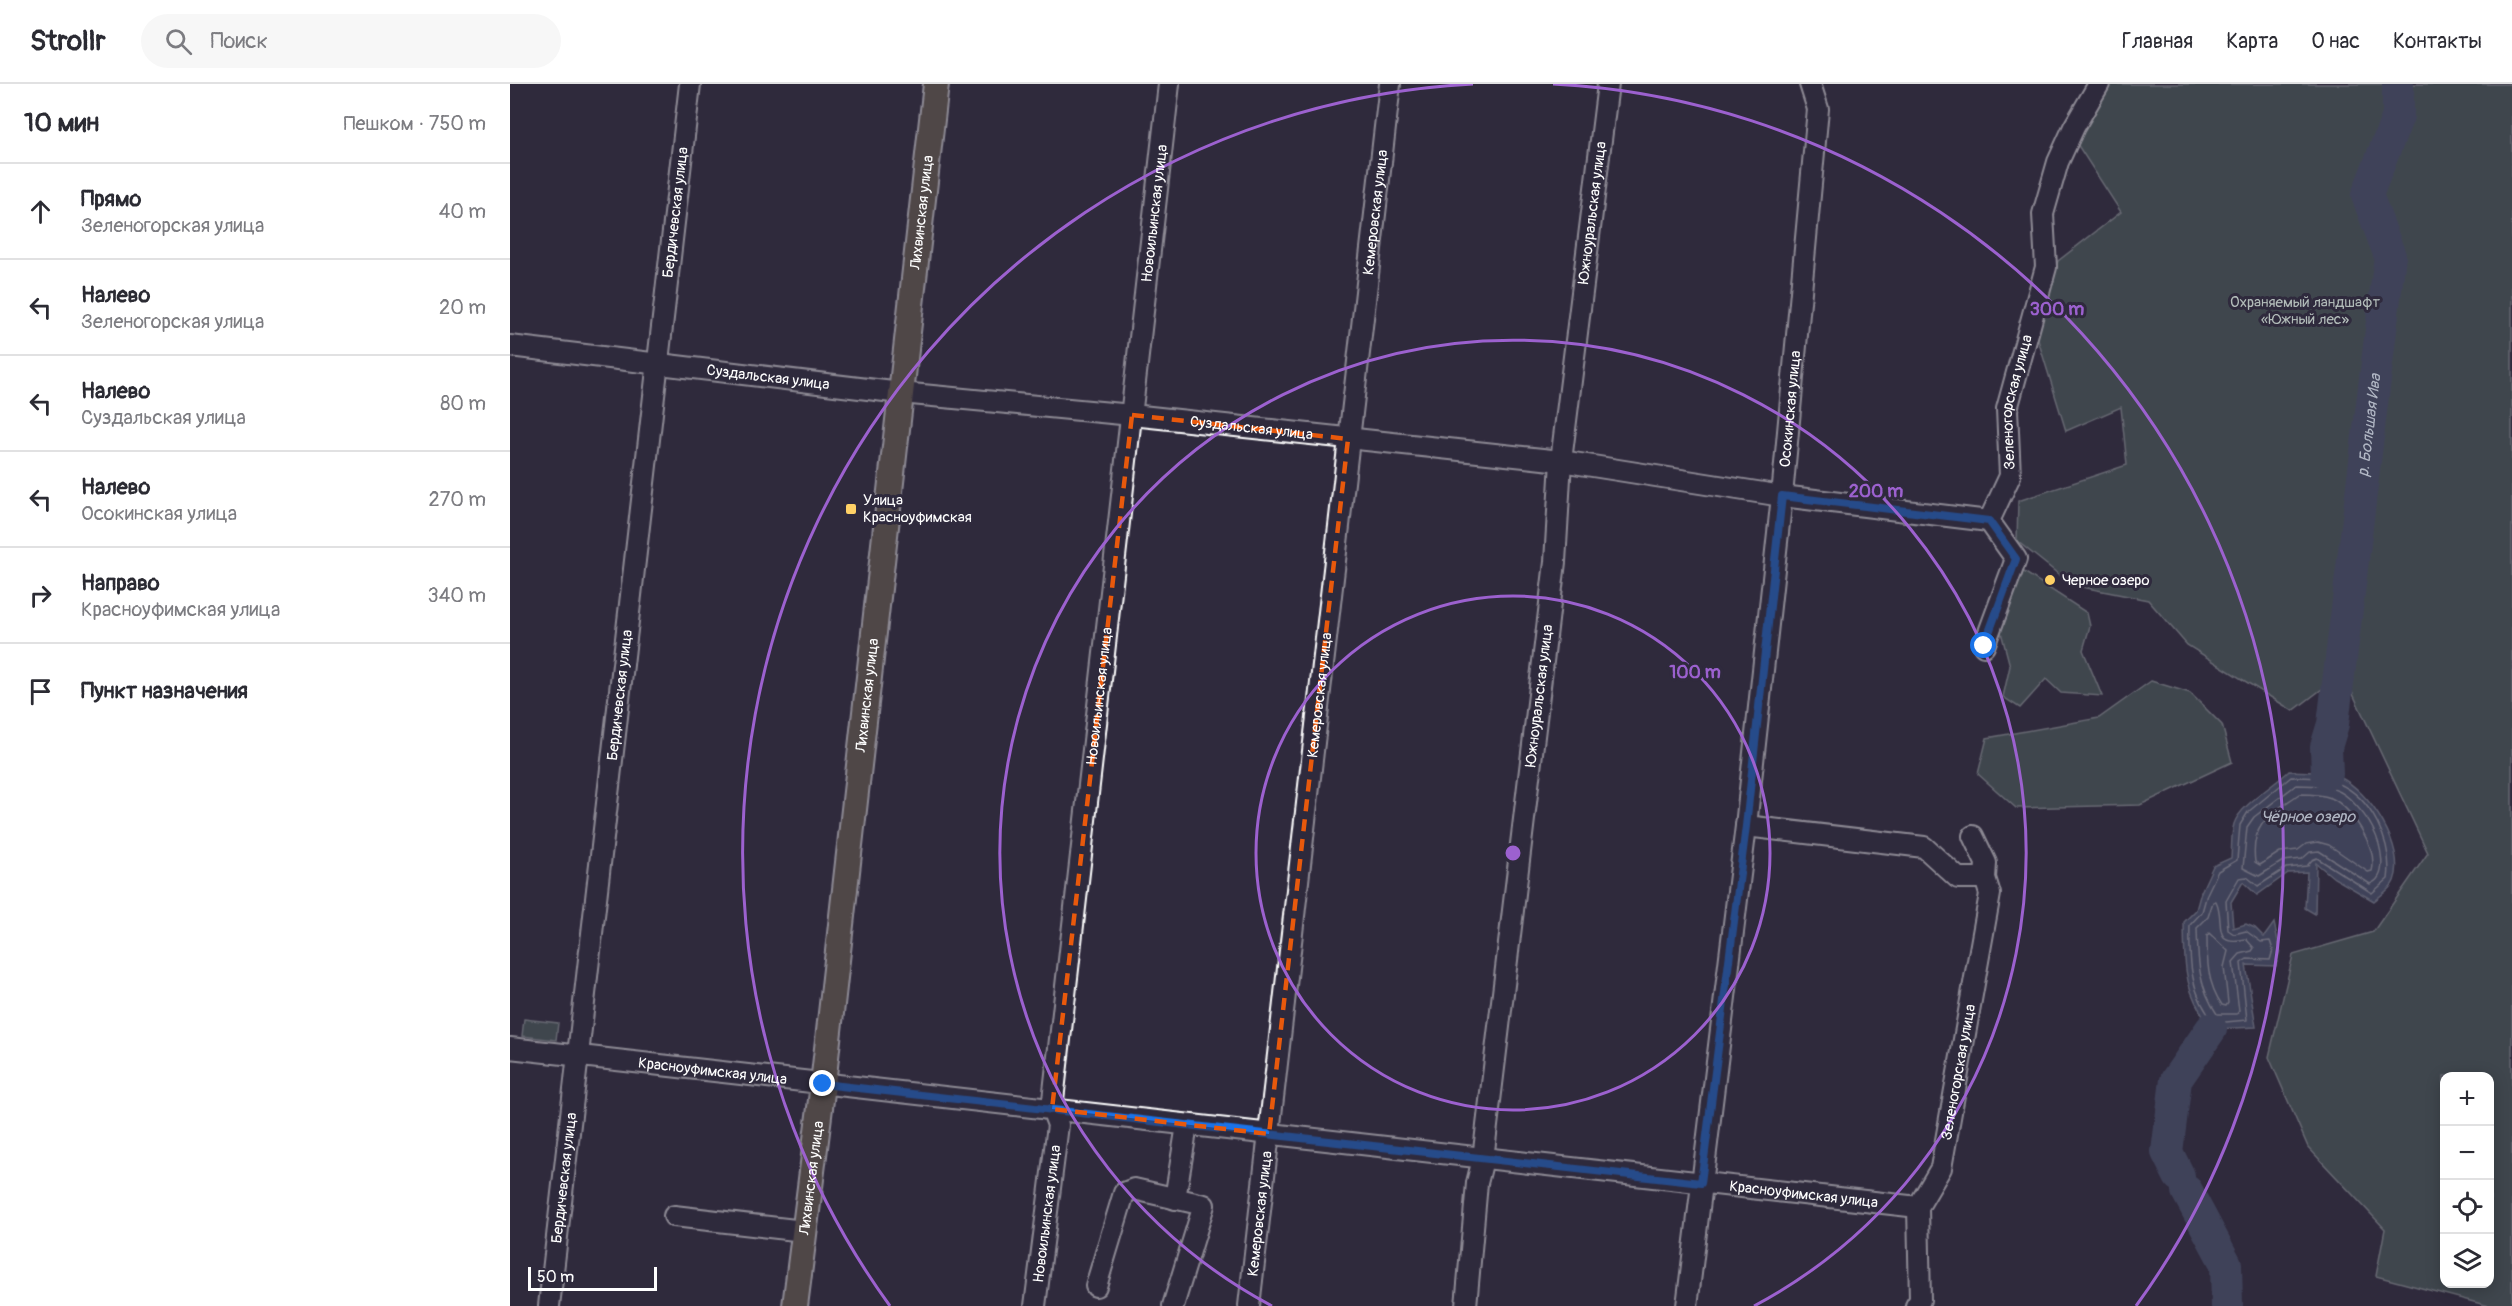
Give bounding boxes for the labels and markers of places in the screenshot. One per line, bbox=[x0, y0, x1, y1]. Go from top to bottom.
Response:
place label: Улица Красноуфимская bbox=[863, 491, 972, 527]
marker: Улица Красноуфимская bbox=[844, 502, 858, 516]
place label: Черное озеро bbox=[2062, 571, 2149, 590]
marker: Черное озеро bbox=[2043, 573, 2057, 587]
centre of rings bbox=[1503, 843, 1523, 863]

